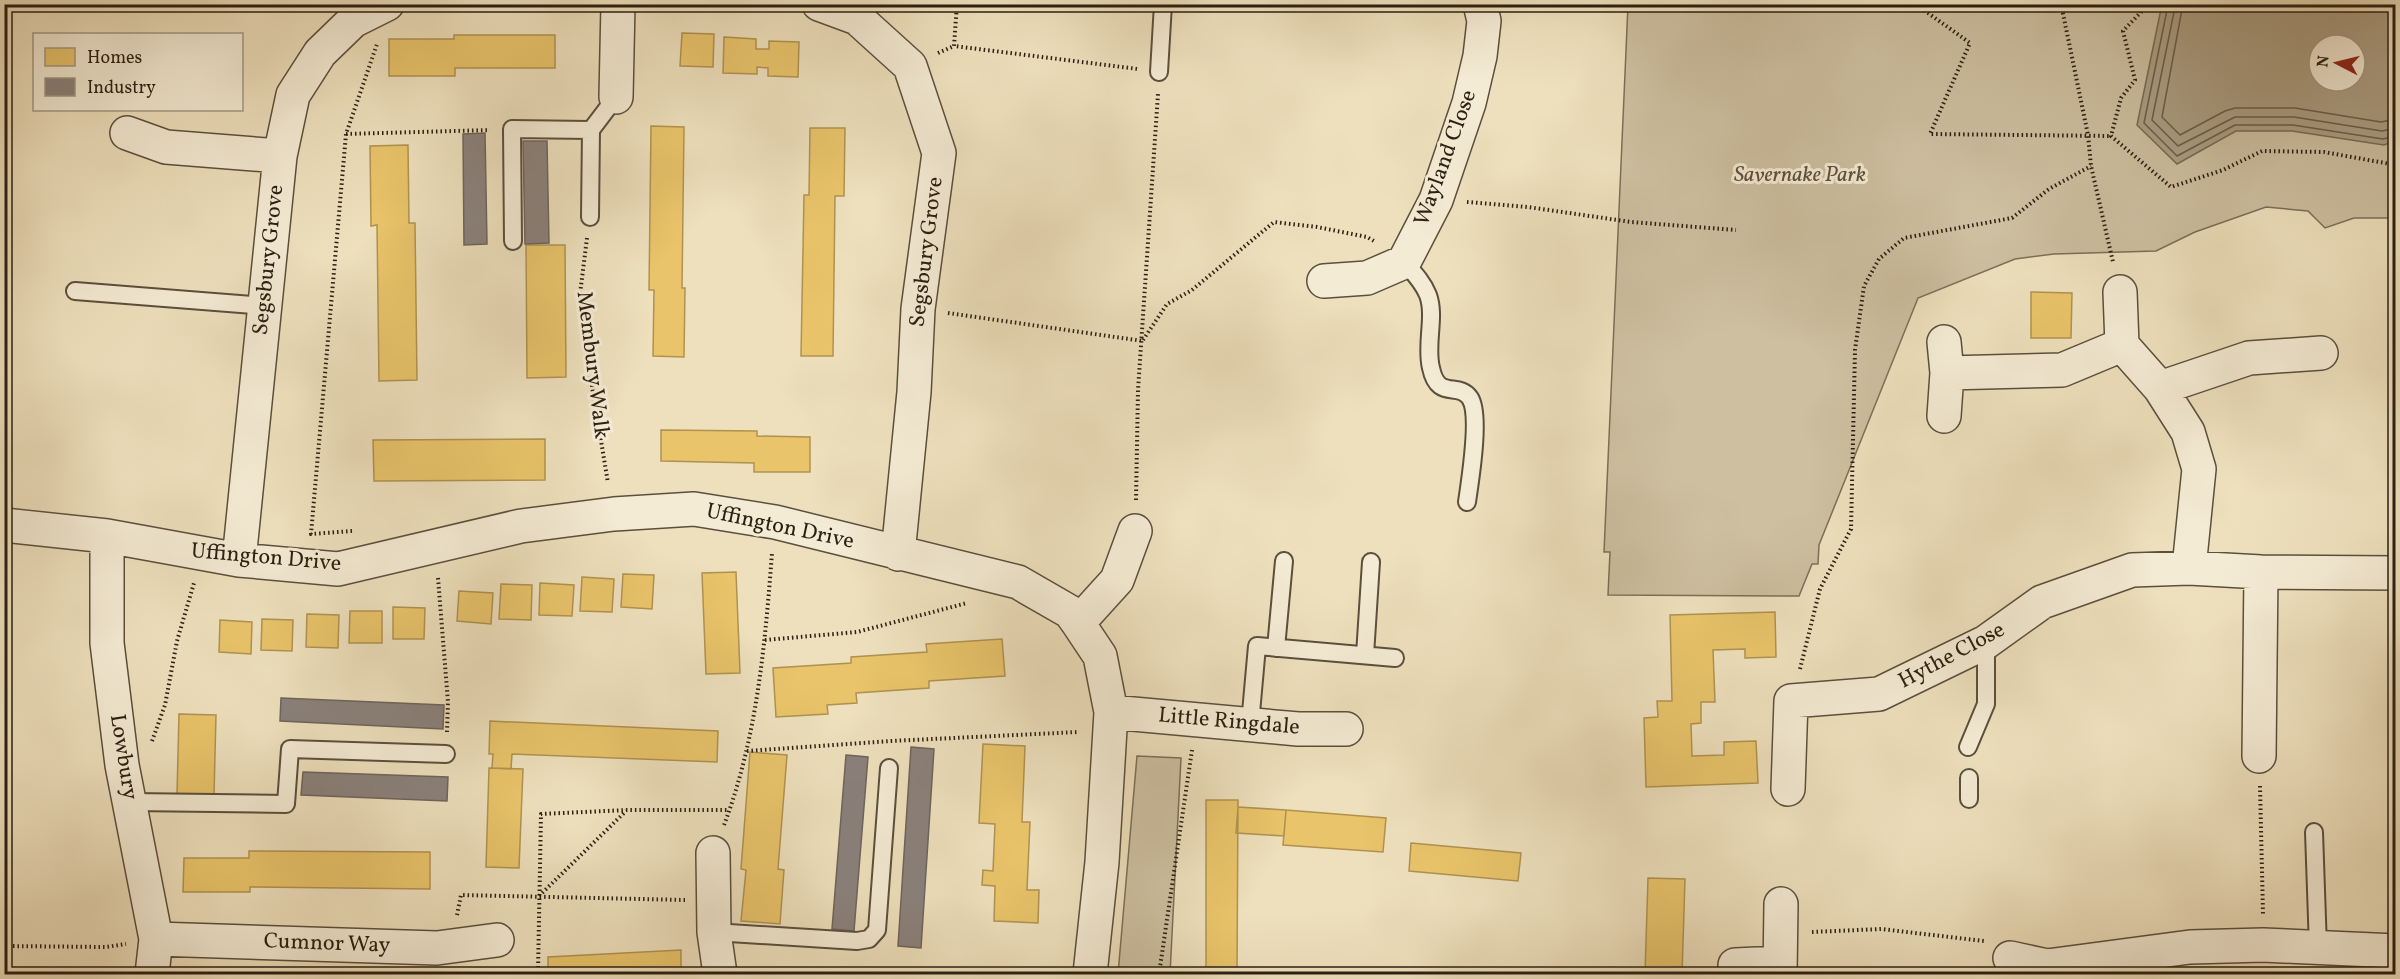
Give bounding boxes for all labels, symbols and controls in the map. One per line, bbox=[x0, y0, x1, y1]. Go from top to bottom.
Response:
legend bbox=[33, 33, 243, 111]
north arrow bbox=[2307, 33, 2367, 93]
text: Homes bbox=[87, 46, 142, 71]
text: N bbox=[2312, 54, 2336, 69]
text: Industry bbox=[87, 76, 156, 101]
street label: Wayland Close bbox=[1407, 86, 1485, 230]
park label: Savernake Park bbox=[1734, 160, 1866, 191]
street label: Segsbury Grove bbox=[902, 175, 952, 329]
street label: Segsbury Grove bbox=[246, 183, 292, 337]
street label: Membury Walk bbox=[568, 289, 616, 441]
street label: Uffington Drive bbox=[703, 496, 857, 558]
street label: Uffington Drive bbox=[190, 536, 342, 580]
street label: Hythe Close bbox=[1893, 615, 2011, 697]
street label: Little Ringdale bbox=[1157, 700, 1301, 744]
street label: Lowbury bbox=[101, 712, 145, 802]
street label: Cumnor Way bbox=[263, 926, 391, 962]

